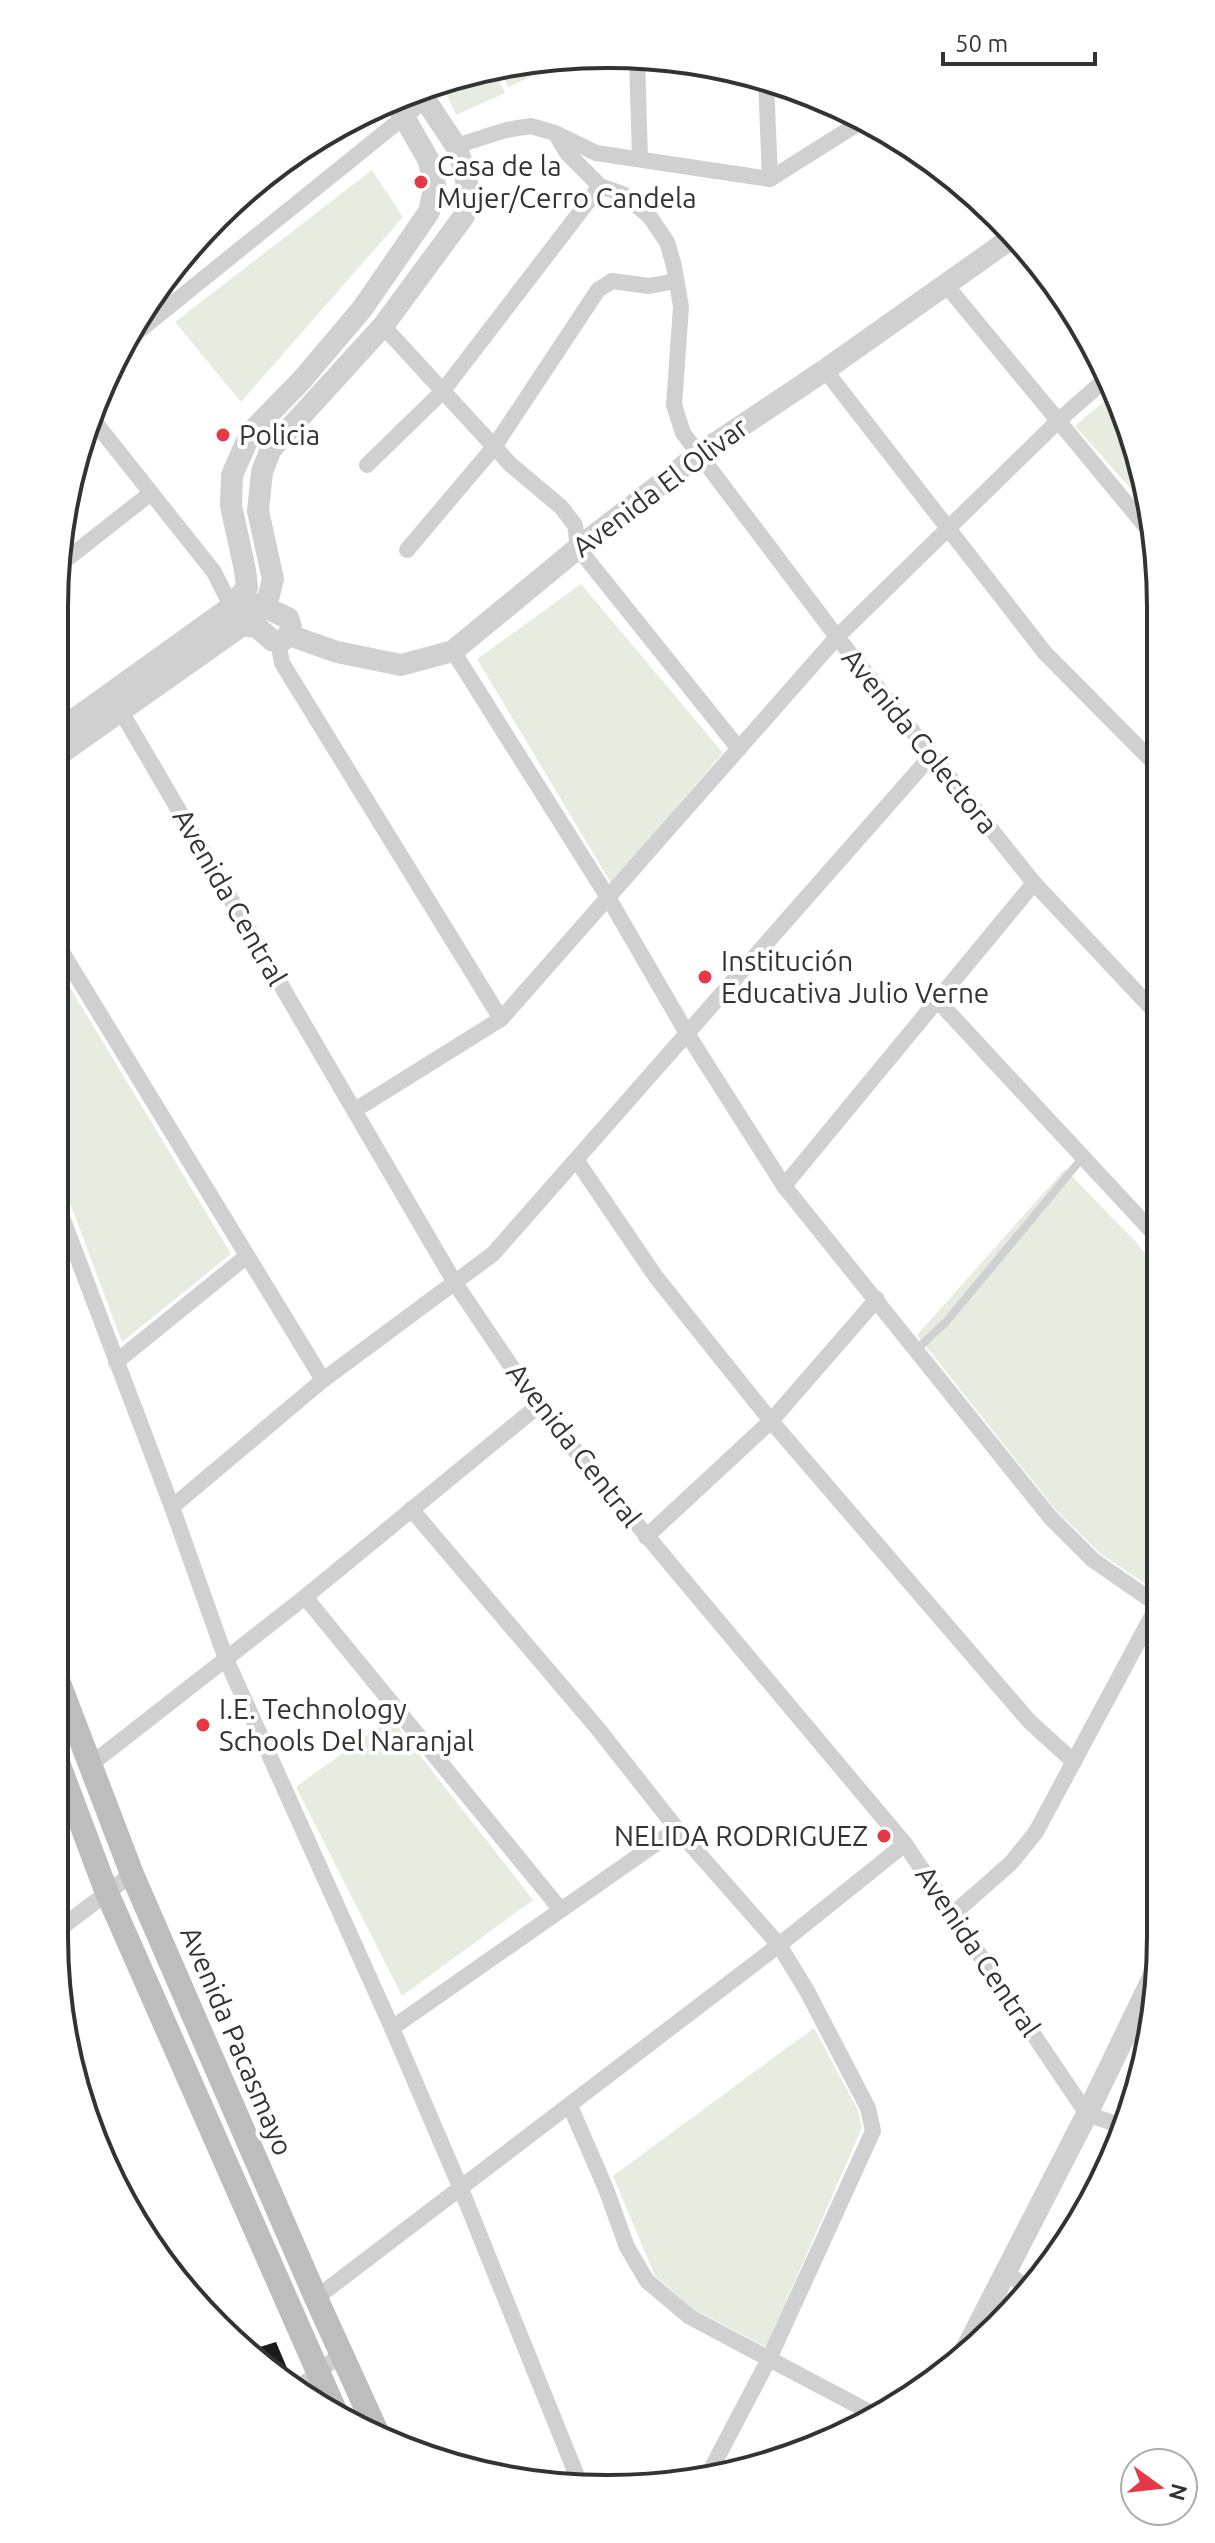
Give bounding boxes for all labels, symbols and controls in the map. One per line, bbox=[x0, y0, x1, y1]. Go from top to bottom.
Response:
scale bar bbox=[943, 16, 1095, 66]
text: 50 m bbox=[955, 30, 1008, 57]
place label: Casa de la Mujer/Cerro Candela bbox=[437, 150, 697, 213]
marker: Casa de la Mujer/Cerro Candela bbox=[412, 173, 430, 191]
street label: Avenida El Olivar bbox=[566, 411, 754, 562]
place label: Policia bbox=[239, 419, 320, 450]
marker: Policia bbox=[214, 426, 232, 444]
street label: Avenida Colectora bbox=[836, 642, 1004, 839]
street label: Avenida Central bbox=[167, 803, 294, 991]
place label: Institución Educativa Julio Verne bbox=[721, 945, 989, 1008]
marker: Institución Educativa Julio Verne bbox=[696, 968, 714, 986]
street label: Avenida Central bbox=[501, 1357, 648, 1533]
place label: I.E. Technology Schools Del Naranjal bbox=[219, 1693, 474, 1756]
marker: I.E. Technology Schools Del Naranjal bbox=[194, 1716, 212, 1734]
place label: NELIDA RODRIGUEZ bbox=[614, 1820, 868, 1851]
marker: NELIDA RODRIGUEZ bbox=[875, 1827, 893, 1845]
street label: Avenida Central bbox=[910, 1860, 1047, 2042]
street label: Avenida Pacasmayo bbox=[175, 1922, 300, 2160]
north arrow bbox=[1119, 2447, 1199, 2527]
text: N bbox=[1165, 2481, 1193, 2503]

